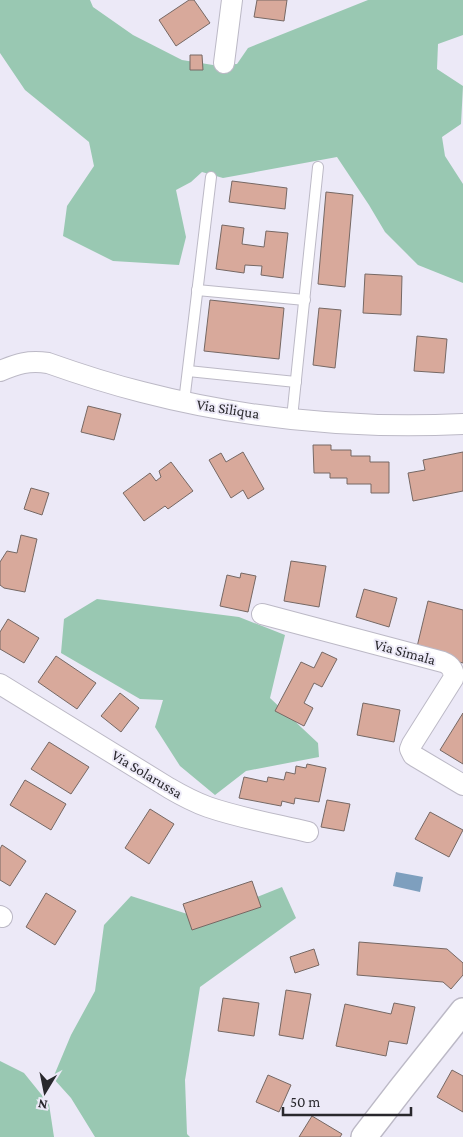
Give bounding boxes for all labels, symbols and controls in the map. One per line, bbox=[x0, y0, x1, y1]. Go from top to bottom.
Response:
street label: Via Siliqua bbox=[195, 396, 261, 423]
street label: Via Simala bbox=[373, 636, 437, 668]
street label: Via Solarussa bbox=[109, 747, 185, 801]
north arrow bbox=[20, 1067, 70, 1117]
scale bar bbox=[283, 1084, 410, 1116]
text: 50 m bbox=[290, 1094, 320, 1110]
text: N bbox=[36, 1096, 49, 1114]

